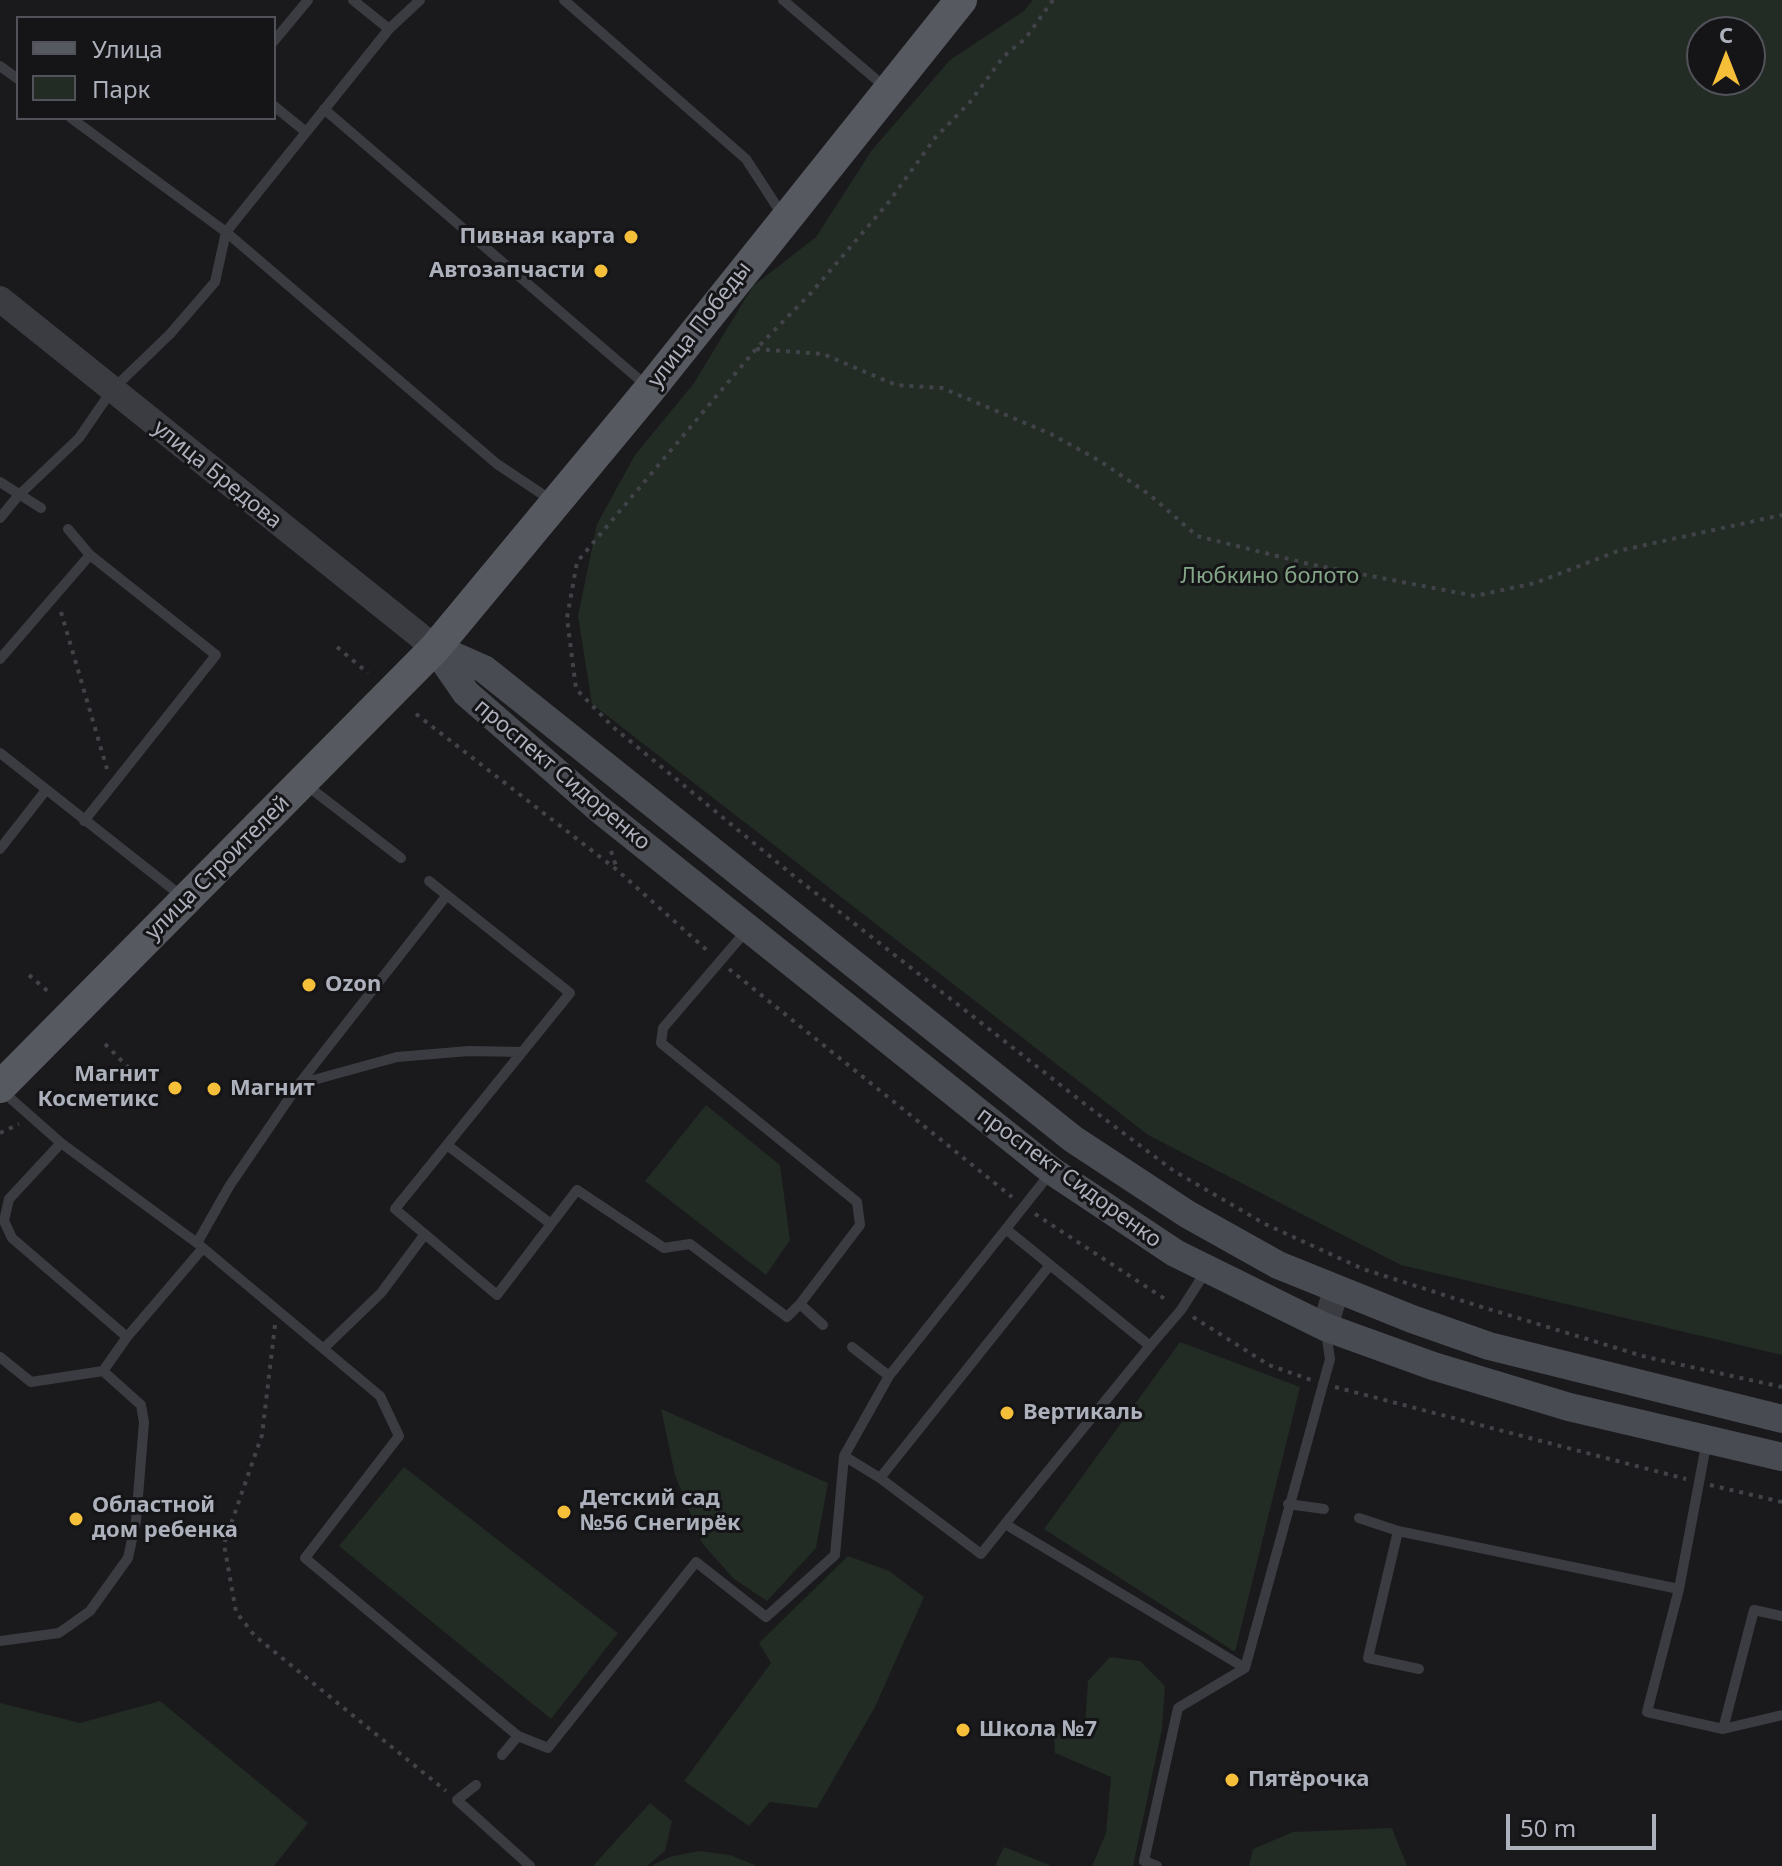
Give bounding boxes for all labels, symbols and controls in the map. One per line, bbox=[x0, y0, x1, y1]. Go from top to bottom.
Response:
legend bbox=[16, 16, 276, 120]
north arrow bbox=[1686, 16, 1766, 96]
text: С bbox=[1719, 19, 1733, 49]
text: Улица bbox=[92, 32, 163, 65]
text: Парк bbox=[92, 72, 150, 105]
place label: Пивная карта bbox=[460, 224, 615, 250]
marker: Пивная карта bbox=[622, 228, 640, 246]
street label: улица Победы bbox=[643, 257, 757, 393]
place label: Автозапчасти bbox=[429, 258, 585, 284]
marker: Автозапчасти bbox=[592, 262, 610, 280]
street label: улица Бредова bbox=[147, 415, 287, 535]
park label: Любкино болото bbox=[1181, 564, 1359, 590]
street label: проспект Сидоренко bbox=[469, 694, 655, 856]
street label: улица Строителей bbox=[140, 790, 296, 946]
place label: Ozon bbox=[325, 972, 381, 998]
marker: Ozon bbox=[300, 976, 318, 994]
place label: Магнит Косметикс bbox=[37, 1062, 159, 1114]
place label: Магнит bbox=[230, 1076, 315, 1102]
marker: Магнит Косметикс bbox=[166, 1079, 184, 1097]
marker: Магнит bbox=[205, 1080, 223, 1098]
street label: проспект Сидоренко bbox=[972, 1102, 1166, 1254]
place label: Вертикаль bbox=[1023, 1400, 1143, 1426]
marker: Вертикаль bbox=[998, 1404, 1016, 1422]
place label: Детский сад №56 Снегирёк bbox=[580, 1486, 741, 1538]
place label: Областной дом ребенка bbox=[92, 1493, 238, 1544]
marker: Детский сад №56 Снегирёк bbox=[555, 1503, 573, 1521]
marker: Областной дом ребенка bbox=[67, 1510, 85, 1528]
place label: Школа №7 bbox=[979, 1717, 1097, 1743]
marker: Школа №7 bbox=[954, 1721, 972, 1739]
place label: Пятёрочка bbox=[1248, 1767, 1369, 1793]
marker: Пятёрочка bbox=[1223, 1771, 1241, 1789]
scale bar bbox=[1510, 1798, 1660, 1848]
text: 50 m bbox=[1520, 1811, 1576, 1844]

